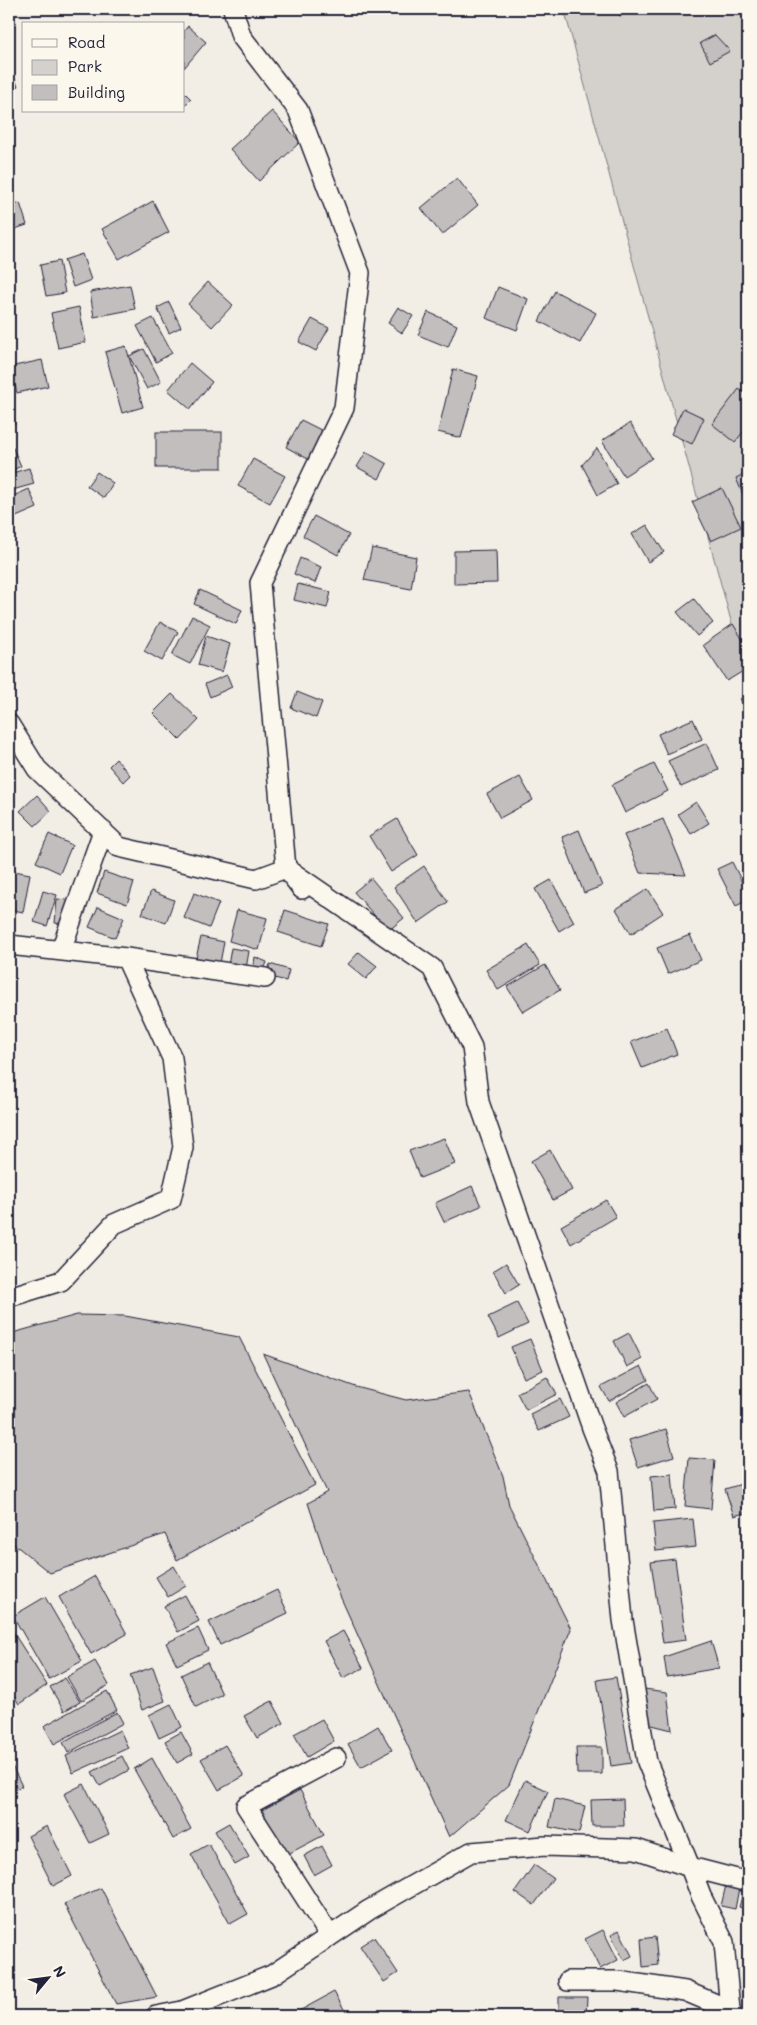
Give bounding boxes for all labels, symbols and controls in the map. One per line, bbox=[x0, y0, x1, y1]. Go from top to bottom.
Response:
legend bbox=[22, 22, 185, 112]
text: Road bbox=[68, 32, 105, 52]
text: Park bbox=[68, 56, 102, 76]
text: Building bbox=[68, 82, 125, 102]
north arrow bbox=[22, 1952, 72, 2002]
text: N bbox=[49, 1962, 71, 1981]

